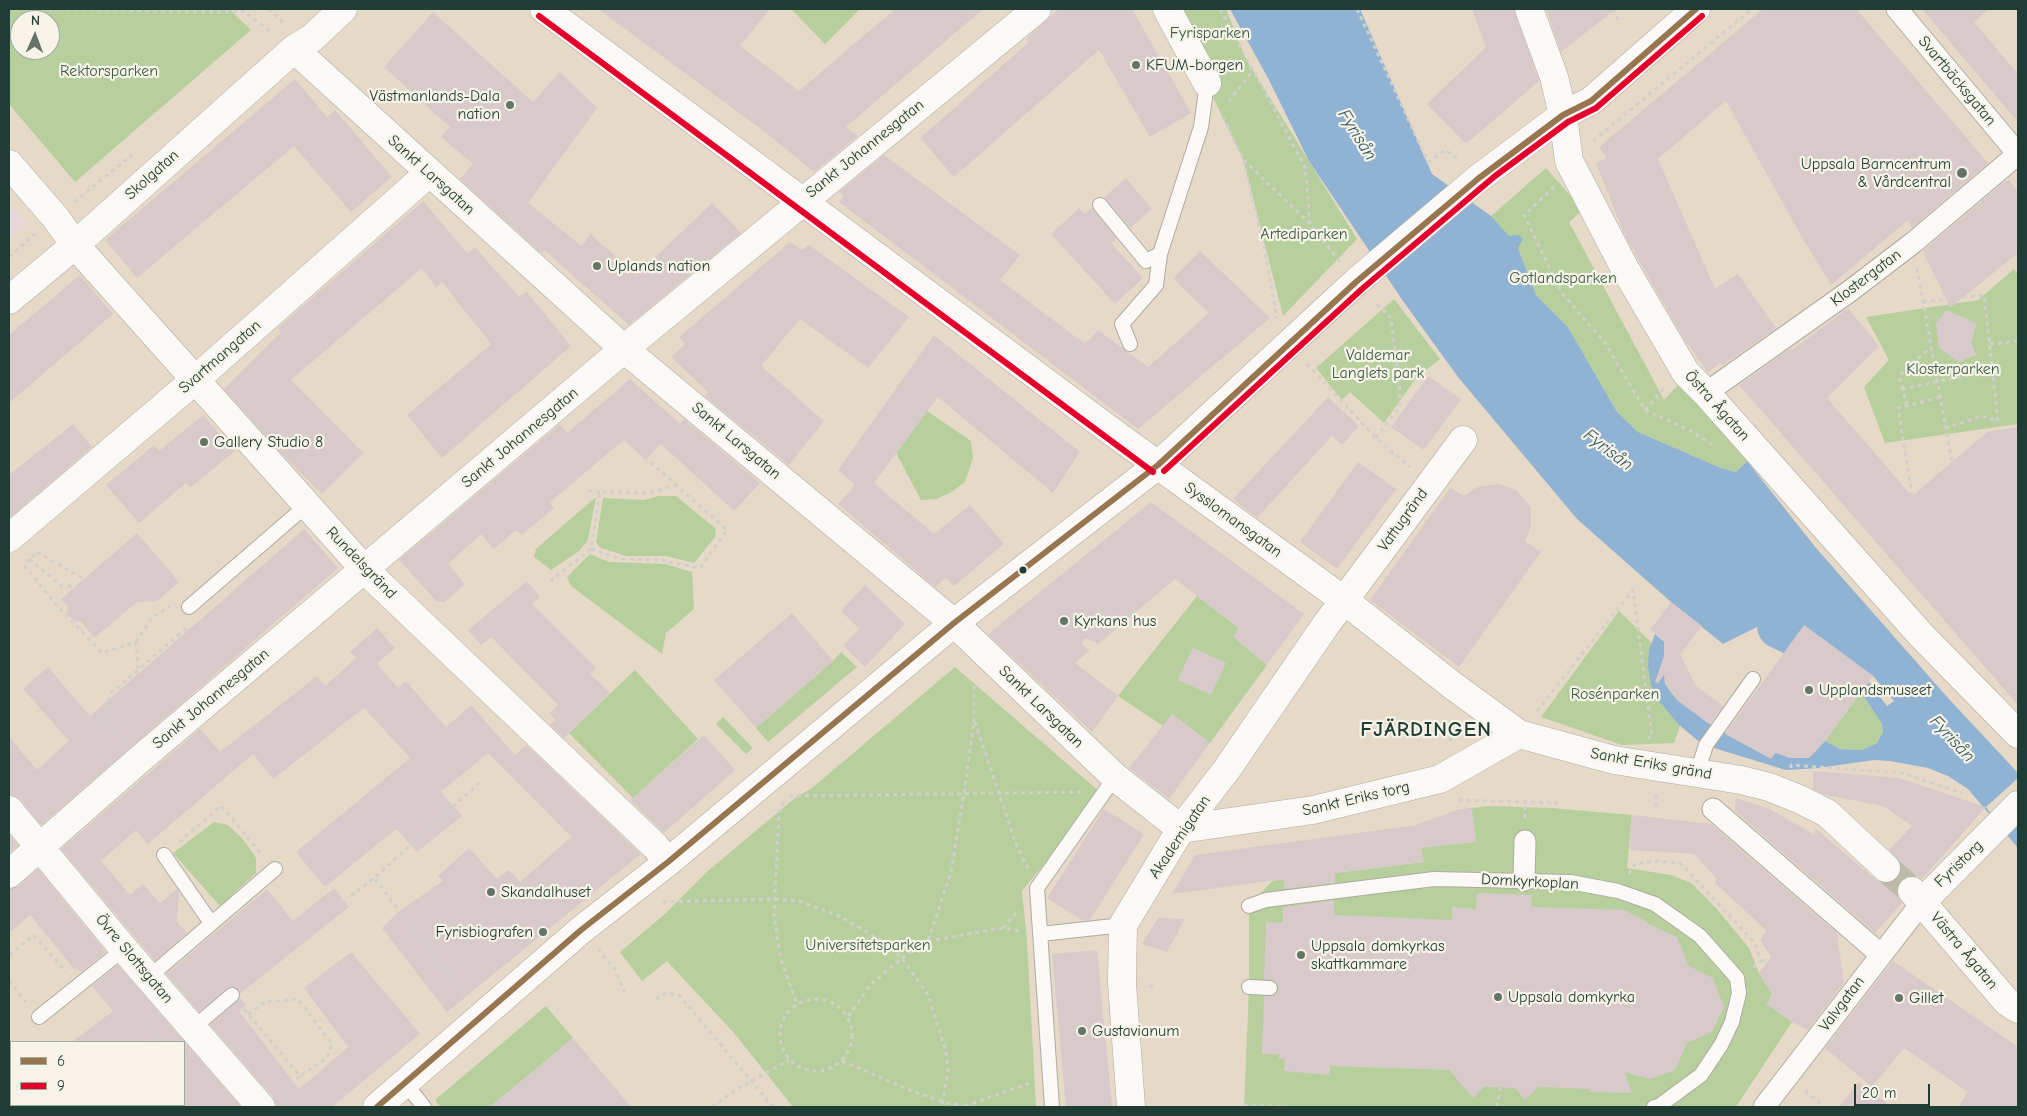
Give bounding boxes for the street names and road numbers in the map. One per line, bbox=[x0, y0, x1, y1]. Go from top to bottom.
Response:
street label: Svartbäcksgatan bbox=[1914, 32, 2000, 130]
street label: Sankt Johannesgatan bbox=[802, 95, 928, 203]
street label: Sankt Larsgatan bbox=[384, 131, 478, 219]
street label: Skolgatan bbox=[121, 146, 183, 204]
street label: Klostergatan bbox=[1827, 245, 1905, 311]
street label: Svartmangatan bbox=[175, 316, 265, 398]
street label: Östra Ågatan bbox=[1680, 367, 1754, 445]
street label: Sankt Johannesgatan bbox=[458, 384, 582, 492]
street label: Sankt Larsgatan bbox=[688, 398, 784, 484]
street label: Sysslomansgatan bbox=[1180, 478, 1286, 562]
street label: Vattugränd bbox=[1374, 485, 1432, 555]
street label: Rundelsgränd bbox=[322, 523, 400, 603]
street label: Sankt Johannesgatan bbox=[149, 645, 273, 753]
street label: Sankt Larsgatan bbox=[995, 662, 1087, 752]
street label: Sankt Eriks gränd bbox=[1589, 744, 1713, 784]
street label: Sankt Eriks torg bbox=[1300, 777, 1412, 821]
street label: Akademigatan bbox=[1145, 792, 1215, 882]
street label: Fyristorg bbox=[1931, 836, 1987, 892]
street label: Domkyrkoplan bbox=[1481, 870, 1579, 894]
street label: Västra Ågatan bbox=[1926, 909, 2002, 993]
street label: Övre Slottsgatan bbox=[91, 910, 177, 1008]
street label: Valvgatan bbox=[1815, 973, 1869, 1035]

